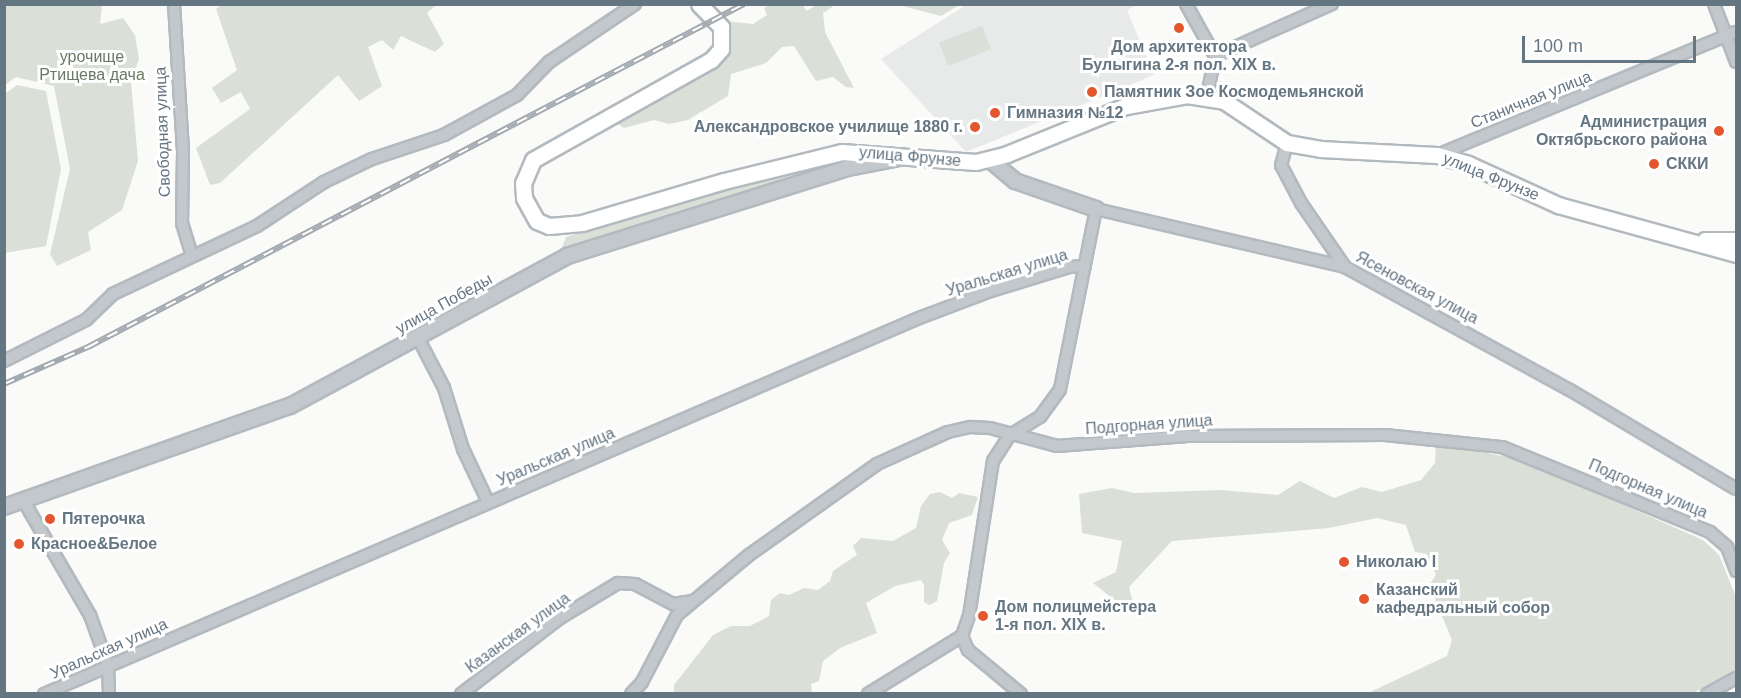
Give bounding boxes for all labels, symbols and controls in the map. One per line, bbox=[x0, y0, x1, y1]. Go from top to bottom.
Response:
marker: Дом архитектора Булыгина 2-я пол. XIX в. bbox=[1172, 21, 1186, 35]
scale bar bbox=[1525, 24, 1699, 62]
text: 100 m bbox=[1533, 36, 1583, 56]
place label: Дом архитектора Булыгина 2-я пол. XIX в. bbox=[1082, 37, 1276, 75]
park label: урочище Ртищева дача bbox=[39, 47, 145, 85]
street label: Свободная улица bbox=[151, 66, 175, 198]
street label: Станичная улица bbox=[1468, 67, 1594, 133]
place label: Памятник Зое Космодемьянской bbox=[1104, 82, 1364, 102]
marker: Памятник Зое Космодемьянской bbox=[1085, 85, 1099, 99]
place label: Гимназия №12 bbox=[1007, 103, 1123, 123]
marker: Гимназия №12 bbox=[988, 106, 1002, 120]
place label: Администрация Октябрьского района bbox=[1536, 112, 1707, 150]
place label: Александровское училище 1880 г. bbox=[694, 117, 963, 137]
marker: Александровское училище 1880 г. bbox=[968, 120, 982, 134]
marker: Администрация Октябрьского района bbox=[1712, 124, 1726, 138]
street label: улица Фрунзе bbox=[858, 143, 962, 171]
street label: улица Фрунзе bbox=[1440, 149, 1542, 205]
place label: СККИ bbox=[1666, 154, 1709, 174]
marker: СККИ bbox=[1647, 157, 1661, 171]
street label: Уральская улица bbox=[944, 245, 1070, 301]
street label: Ясеновская улица bbox=[1353, 248, 1481, 328]
street label: улица Победы bbox=[392, 270, 496, 338]
street label: Подгорная улица bbox=[1085, 411, 1213, 439]
street label: Уральская улица bbox=[494, 423, 618, 491]
street label: Подгорная улица bbox=[1586, 455, 1710, 523]
place label: Пятерочка bbox=[62, 509, 145, 529]
marker: Пятерочка bbox=[43, 512, 57, 526]
place label: Красное&Белое bbox=[31, 534, 157, 554]
marker: Красное&Белое bbox=[12, 537, 26, 551]
place label: Николаю I bbox=[1356, 552, 1436, 572]
marker: Николаю I bbox=[1337, 555, 1351, 569]
place label: Казанский кафедральный собор bbox=[1376, 580, 1550, 618]
street label: Казанская улица bbox=[462, 589, 574, 677]
marker: Казанский кафедральный собор bbox=[1357, 592, 1371, 606]
place label: Дом полицмейстера 1-я пол. XIX в. bbox=[995, 597, 1156, 635]
marker: Дом полицмейстера 1-я пол. XIX в. bbox=[976, 609, 990, 623]
street label: Уральская улица bbox=[47, 615, 171, 683]

